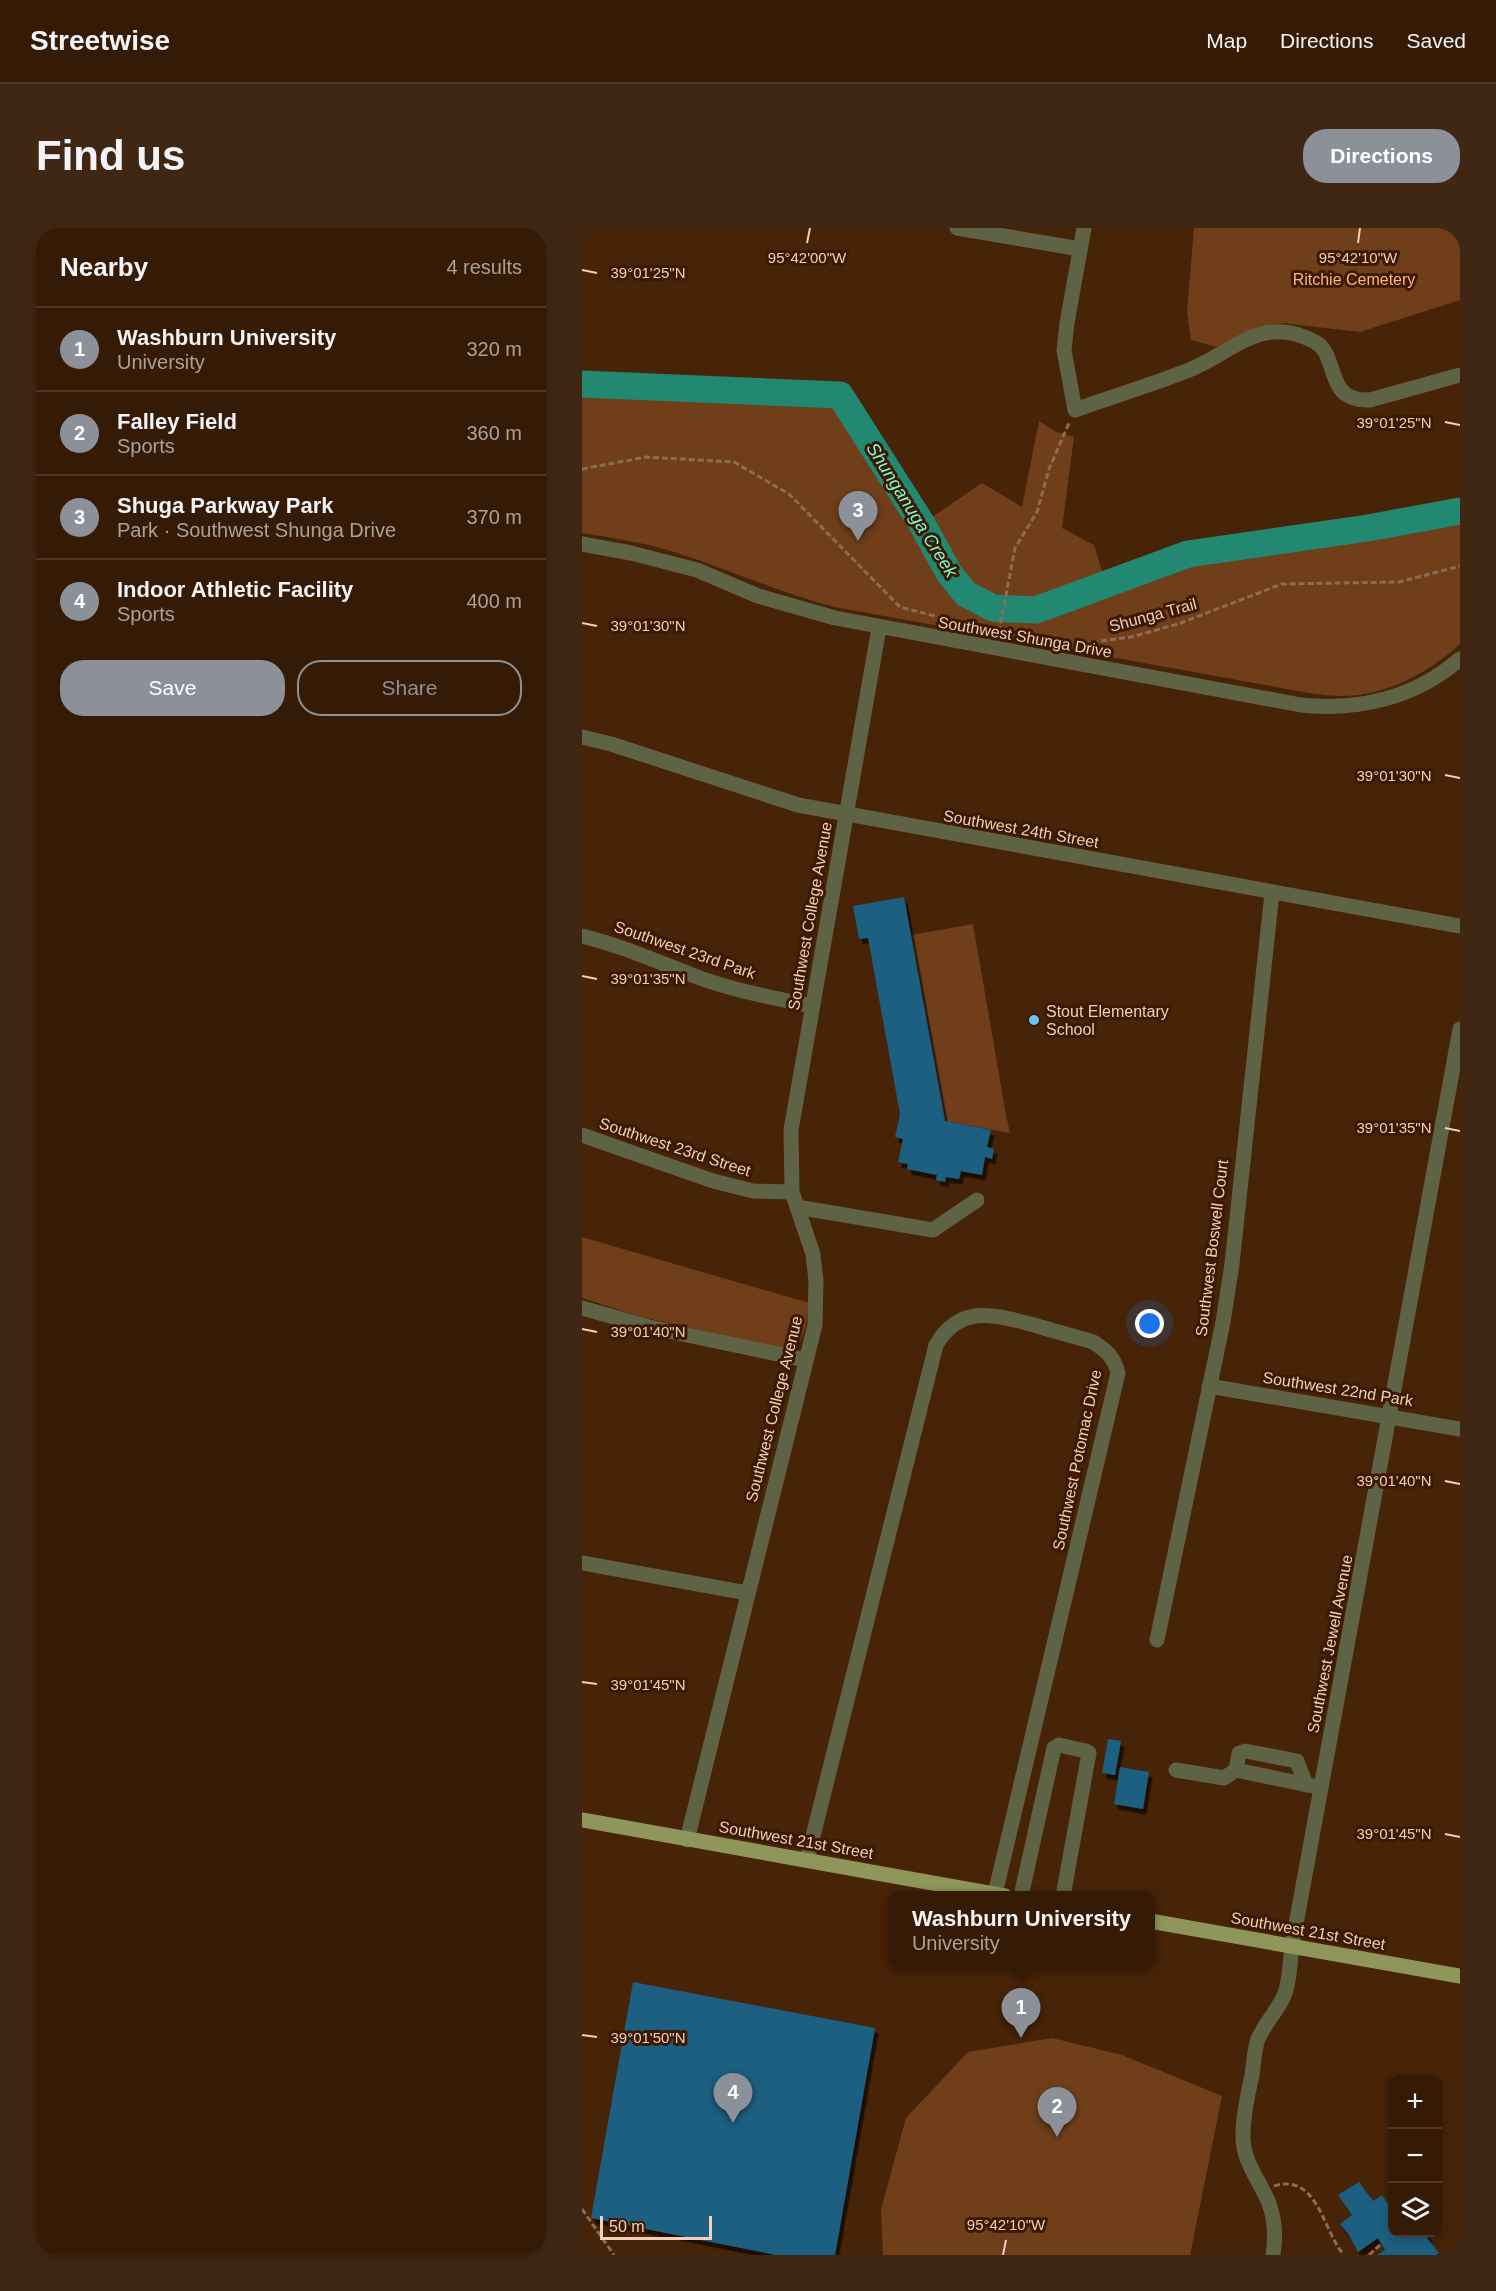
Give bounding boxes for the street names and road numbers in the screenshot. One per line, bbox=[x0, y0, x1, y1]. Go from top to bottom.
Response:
street label: Shunga Trail bbox=[1107, 595, 1199, 635]
street label: Southwest Shunga Drive bbox=[937, 613, 1113, 661]
street label: Southwest 24th Street bbox=[942, 807, 1101, 851]
street label: Southwest College Avenue bbox=[785, 820, 835, 1012]
street label: Southwest 23rd Park bbox=[612, 918, 759, 983]
street label: Southwest 23rd Street bbox=[597, 1114, 753, 1180]
street label: Southwest Boswell Court bbox=[1193, 1158, 1231, 1337]
street label: Southwest College Avenue bbox=[743, 1314, 805, 1504]
street label: Southwest Potomac Drive bbox=[1050, 1368, 1104, 1552]
street label: Southwest 22nd Park bbox=[1262, 1369, 1415, 1409]
street label: Southwest Jewell Avenue bbox=[1304, 1553, 1356, 1735]
street label: Southwest 21st Street bbox=[717, 1818, 875, 1862]
street label: Southwest 21st Street bbox=[1229, 1909, 1387, 1953]

